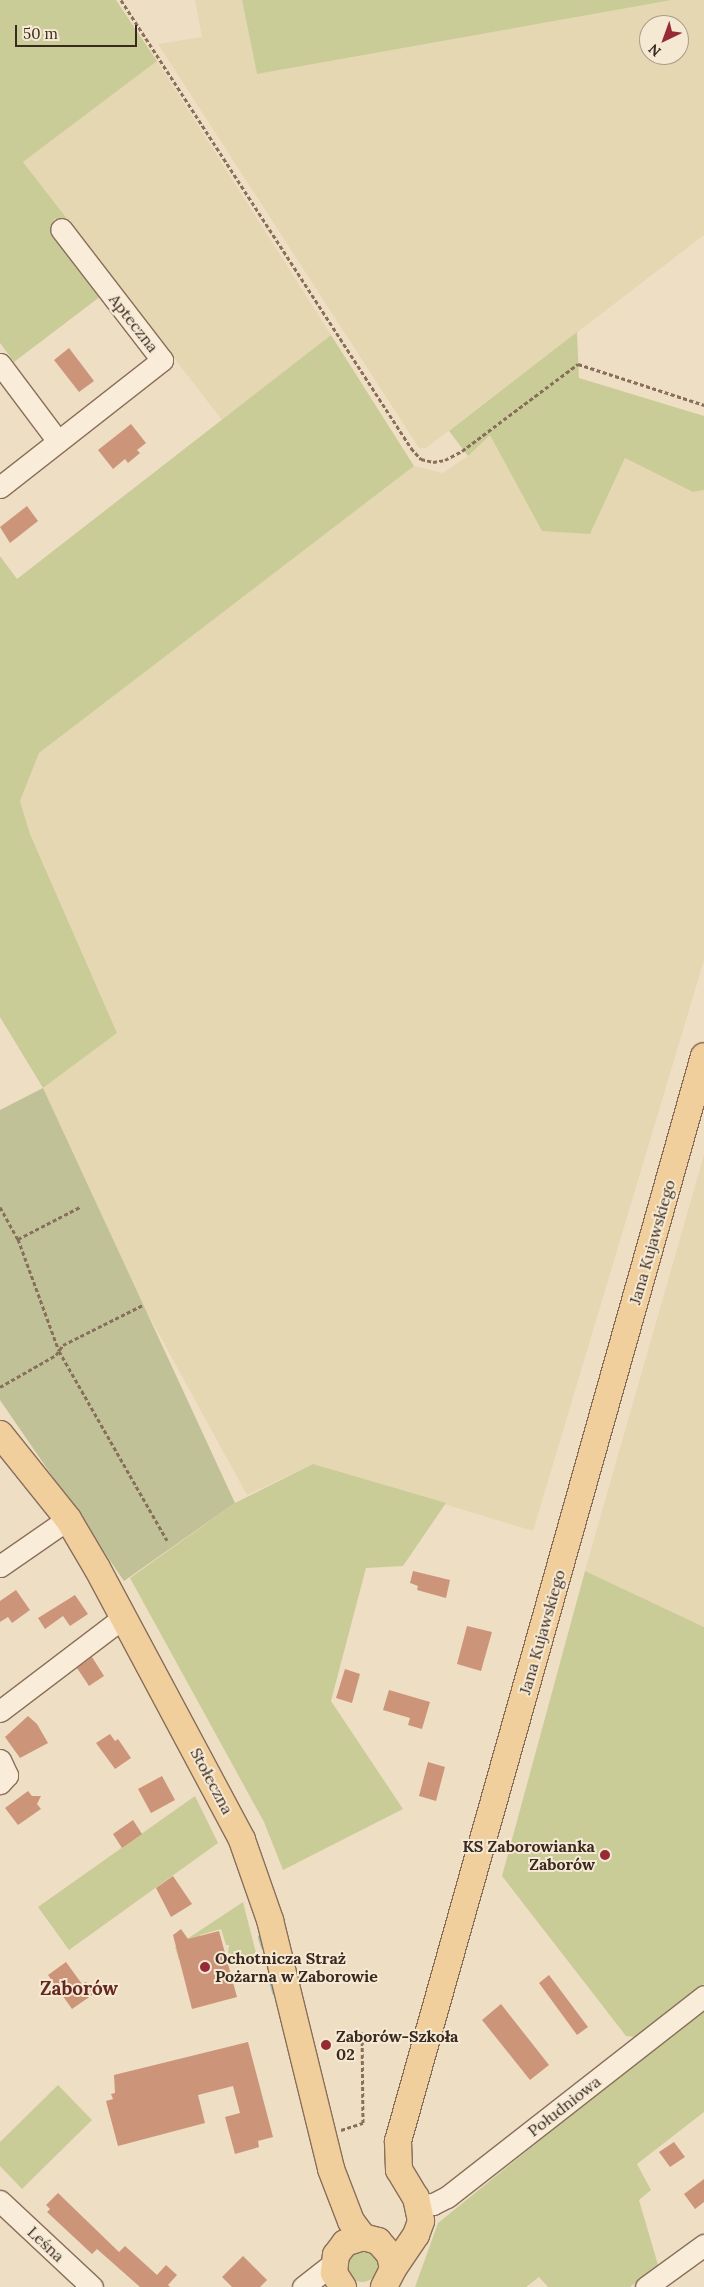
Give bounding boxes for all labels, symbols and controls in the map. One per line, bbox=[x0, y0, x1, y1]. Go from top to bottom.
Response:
scale bar bbox=[18, 15, 140, 47]
north arrow bbox=[639, 15, 689, 65]
text: 50 m bbox=[23, 24, 58, 43]
text: N bbox=[645, 40, 665, 61]
street label: Apteczna bbox=[105, 290, 163, 356]
street label: Jana Kujawskiego bbox=[625, 1177, 679, 1307]
street label: Jana Kujawskiego bbox=[515, 1567, 569, 1697]
street label: Stołeczna bbox=[187, 1744, 237, 1818]
place label: KS Zaborowianka Zaborów bbox=[462, 1836, 595, 1874]
marker: KS Zaborowianka Zaborów bbox=[599, 1849, 611, 1861]
place label: Ochotnicza Straż Pożarna w Zaborowie bbox=[215, 1948, 378, 1986]
marker: Ochotnicza Straż Pożarna w Zaborowie bbox=[199, 1961, 211, 1973]
district label: Zaborów bbox=[40, 1978, 118, 2000]
place label: Zaborów-Szkoła 02 bbox=[336, 2026, 458, 2064]
marker: Zaborów-Szkoła 02 bbox=[320, 2039, 332, 2051]
street label: Południowa bbox=[524, 2072, 604, 2140]
street label: Leśna bbox=[24, 2222, 68, 2266]

